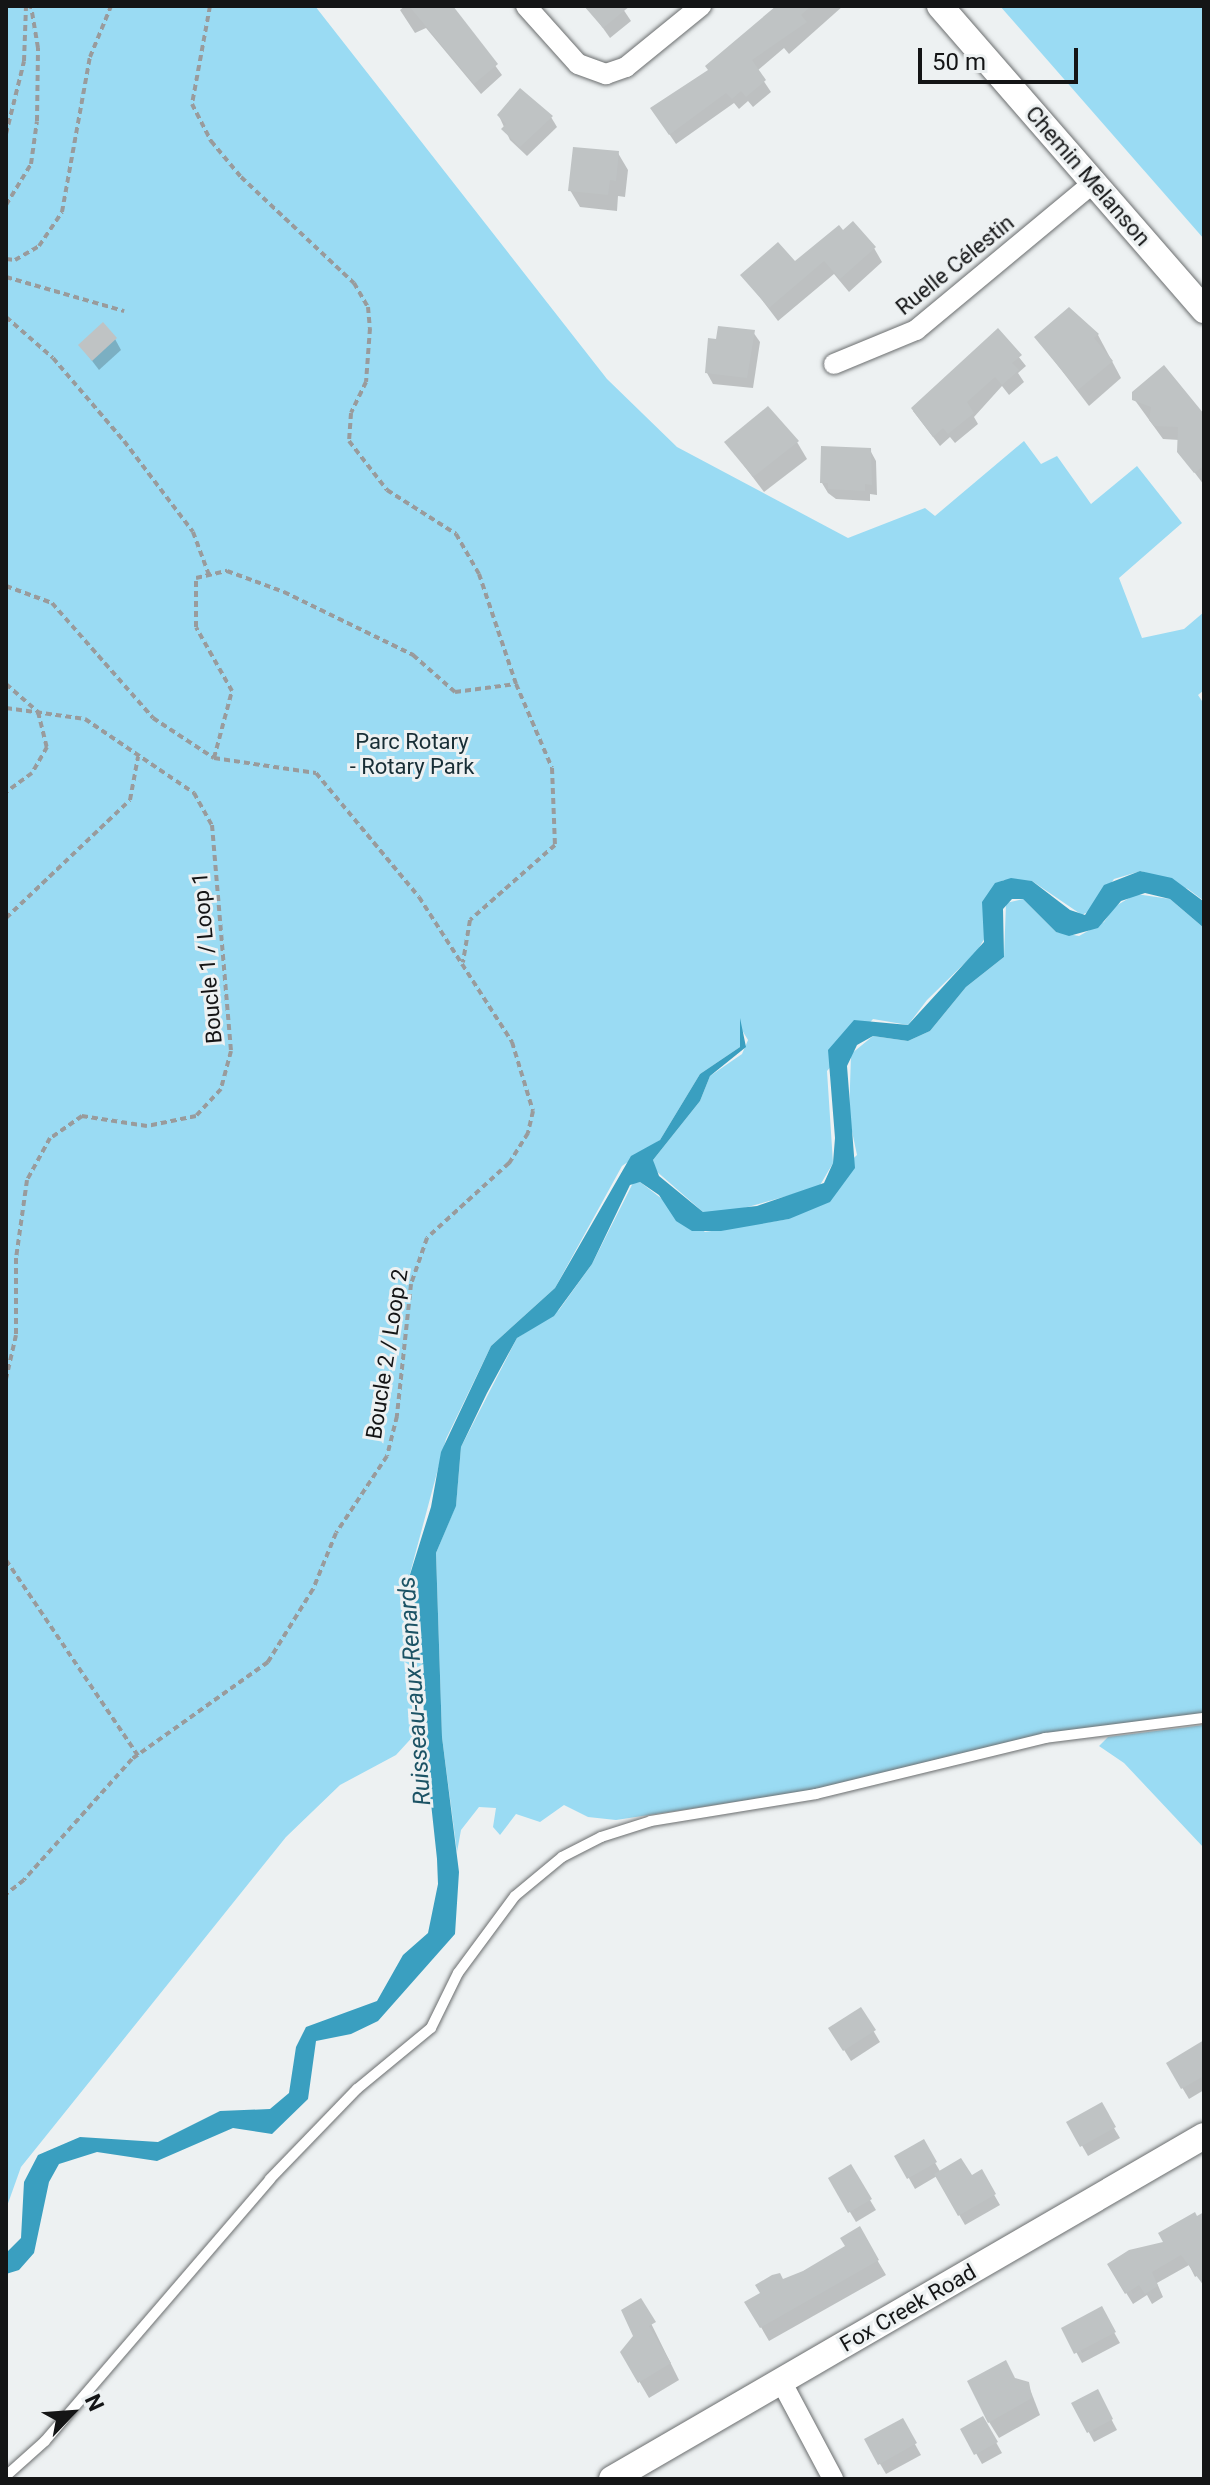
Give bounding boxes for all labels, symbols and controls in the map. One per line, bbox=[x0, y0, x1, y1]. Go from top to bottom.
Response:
scale bar bbox=[922, 32, 1082, 82]
text: 50 m bbox=[932, 48, 986, 76]
street label: Chemin Melanson bbox=[1020, 101, 1156, 251]
street label: Ruelle Célestin bbox=[891, 209, 1019, 321]
park label: Parc Rotary - Rotary Park bbox=[350, 728, 474, 780]
street label: Boucle 1 / Loop 1 bbox=[186, 871, 228, 1045]
street label: Boucle 2 / Loop 2 bbox=[361, 1267, 413, 1441]
water label: Ruisseau-aux-Renards bbox=[393, 1575, 437, 1807]
street label: Fox Creek Road bbox=[835, 2258, 981, 2358]
north arrow bbox=[32, 2373, 112, 2453]
text: N bbox=[80, 2390, 109, 2415]

